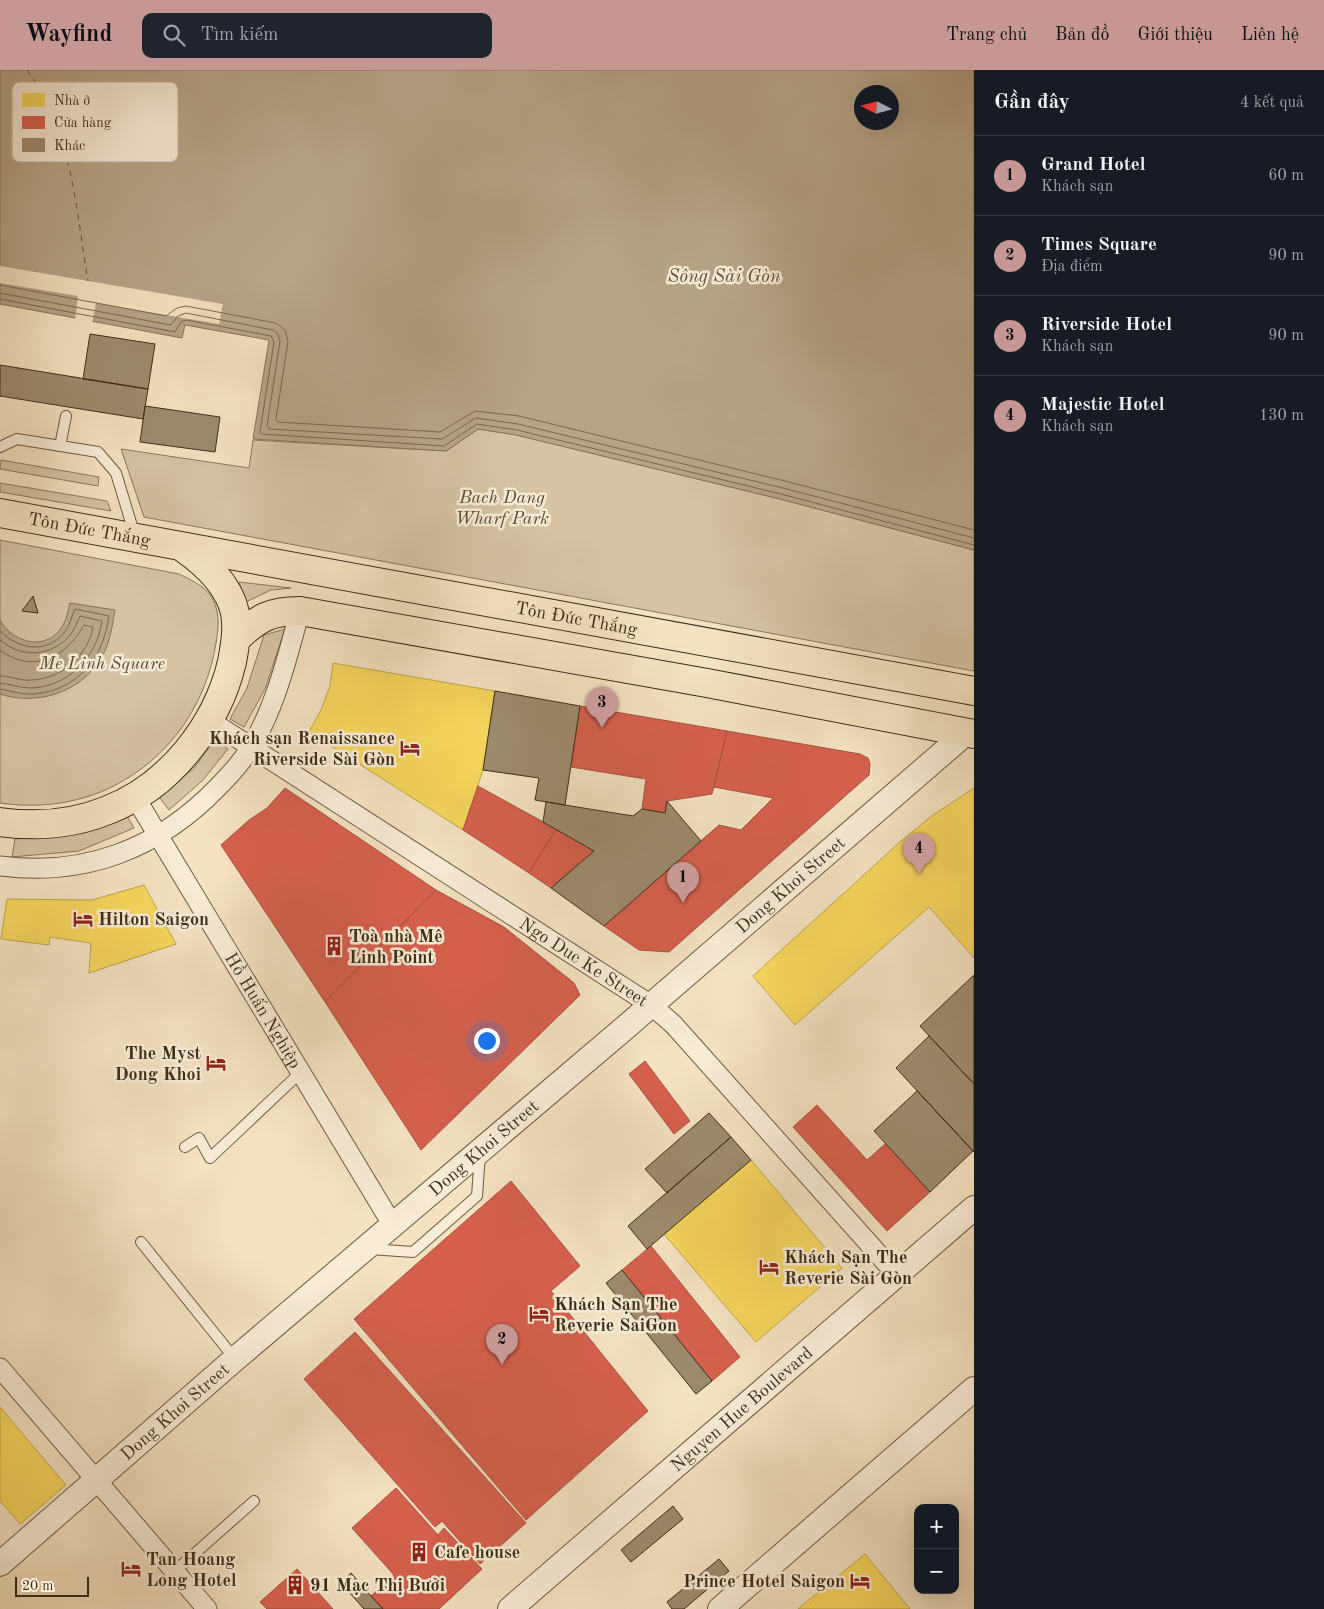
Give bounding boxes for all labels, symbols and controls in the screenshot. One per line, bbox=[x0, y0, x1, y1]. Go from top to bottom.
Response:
search box bbox=[142, 13, 492, 58]
icon: search bbox=[160, 21, 188, 49]
text: Wayfind bbox=[25, 23, 112, 47]
text: Tìm kiếm bbox=[200, 26, 278, 45]
text: Trang chủ bbox=[946, 26, 1027, 44]
text: Bản đồ bbox=[1055, 26, 1109, 44]
text: Giới thiệu bbox=[1137, 26, 1213, 44]
text: Liên hệ bbox=[1241, 26, 1299, 44]
legend bbox=[12, 82, 178, 162]
north arrow bbox=[854, 85, 899, 130]
text: Gần đây bbox=[994, 92, 1070, 113]
text: Nhà ở bbox=[54, 94, 90, 108]
text: 4 kết quả bbox=[1240, 95, 1304, 111]
text: Cửa hàng bbox=[54, 116, 112, 130]
text: Khác bbox=[54, 139, 85, 153]
text: Grand Hotel bbox=[1041, 156, 1146, 175]
text: 1 bbox=[1005, 168, 1015, 184]
text: 60 m bbox=[1268, 168, 1304, 184]
text: Khách sạn bbox=[1041, 179, 1113, 195]
text: Times Square bbox=[1041, 236, 1157, 255]
text: 2 bbox=[1005, 248, 1015, 264]
text: 90 m bbox=[1268, 248, 1304, 264]
text: Địa điểm bbox=[1041, 259, 1103, 275]
water label: Sông Sài Gòn bbox=[667, 268, 781, 287]
text: Riverside Hotel bbox=[1041, 316, 1172, 335]
text: 3 bbox=[1005, 328, 1015, 344]
text: 90 m bbox=[1268, 328, 1304, 344]
text: Khách sạn bbox=[1041, 339, 1113, 355]
text: Majestic Hotel bbox=[1041, 396, 1165, 415]
text: 4 bbox=[1005, 408, 1015, 424]
text: 130 m bbox=[1259, 408, 1304, 424]
text: Khách sạn bbox=[1041, 419, 1113, 435]
park label: Bach Dang Wharf Park bbox=[455, 489, 549, 528]
street label: Tôn Đức Thắng bbox=[27, 510, 152, 550]
street label: Tôn Ðức Thắng bbox=[514, 599, 639, 639]
park label: Me Linh Square bbox=[38, 655, 165, 673]
pin: 3 bbox=[586, 687, 618, 728]
place label: Khách sạn Renaissance Riverside Sài Gòn bbox=[209, 730, 395, 769]
hotel icon: Khách sạn Renaissance Riverside Sài Gòn bbox=[399, 737, 421, 759]
pin: 4 bbox=[903, 833, 935, 874]
street label: Dong Khoi Street bbox=[733, 834, 849, 937]
pin: 1 bbox=[667, 862, 699, 903]
hotel icon: Hilton Saigon bbox=[72, 908, 94, 930]
place label: Hilton Saigon bbox=[98, 911, 209, 929]
street label: Ngo Duc Ke Street bbox=[516, 915, 651, 1010]
place label: Toà nhà Mê Linh Point bbox=[349, 928, 443, 967]
building icon: Toà nhà Mê Linh Point bbox=[323, 935, 345, 957]
street label: Hồ Huấn Nghiệp bbox=[221, 950, 304, 1072]
your location bbox=[474, 1028, 500, 1054]
place label: The Myst Dong Khoi bbox=[114, 1045, 201, 1084]
hotel icon: The Myst Dong Khoi bbox=[205, 1052, 227, 1074]
street label: Dong Khoi Street bbox=[426, 1097, 542, 1200]
place label: Khách Sạn The Reverie Sài Gòn bbox=[784, 1249, 912, 1288]
hotel icon: Khách Sạn The Reverie Sài Gòn bbox=[758, 1256, 780, 1278]
place label: Khách Sạn The Reverie SaiGon bbox=[554, 1296, 677, 1335]
hotel icon: Khách Sạn The Reverie SaiGon bbox=[528, 1303, 550, 1325]
pin: 2 bbox=[486, 1324, 518, 1365]
street label: Nguyen Hue Boulevard bbox=[668, 1344, 817, 1476]
street label: Dong Khoi Street bbox=[118, 1360, 233, 1464]
map controls bbox=[914, 1504, 959, 1594]
button: + bbox=[914, 1504, 959, 1549]
building icon: Cafe house bbox=[408, 1541, 430, 1563]
place label: Cafe house bbox=[434, 1544, 520, 1562]
button: − bbox=[914, 1549, 959, 1594]
place label: Tan Hoang Long Hotel bbox=[146, 1551, 237, 1590]
hotel icon: Tan Hoang Long Hotel bbox=[120, 1558, 142, 1580]
hotel icon: Prince Hotel Saigon bbox=[849, 1570, 871, 1592]
place label: Prince Hotel Saigon bbox=[683, 1573, 845, 1591]
scale bar bbox=[15, 1574, 89, 1597]
building icon: 91 Mạc Thị Bưởi bbox=[284, 1574, 306, 1596]
place label: 91 Mạc Thị Bưởi bbox=[310, 1577, 445, 1595]
text: 20 m bbox=[22, 1579, 53, 1593]

